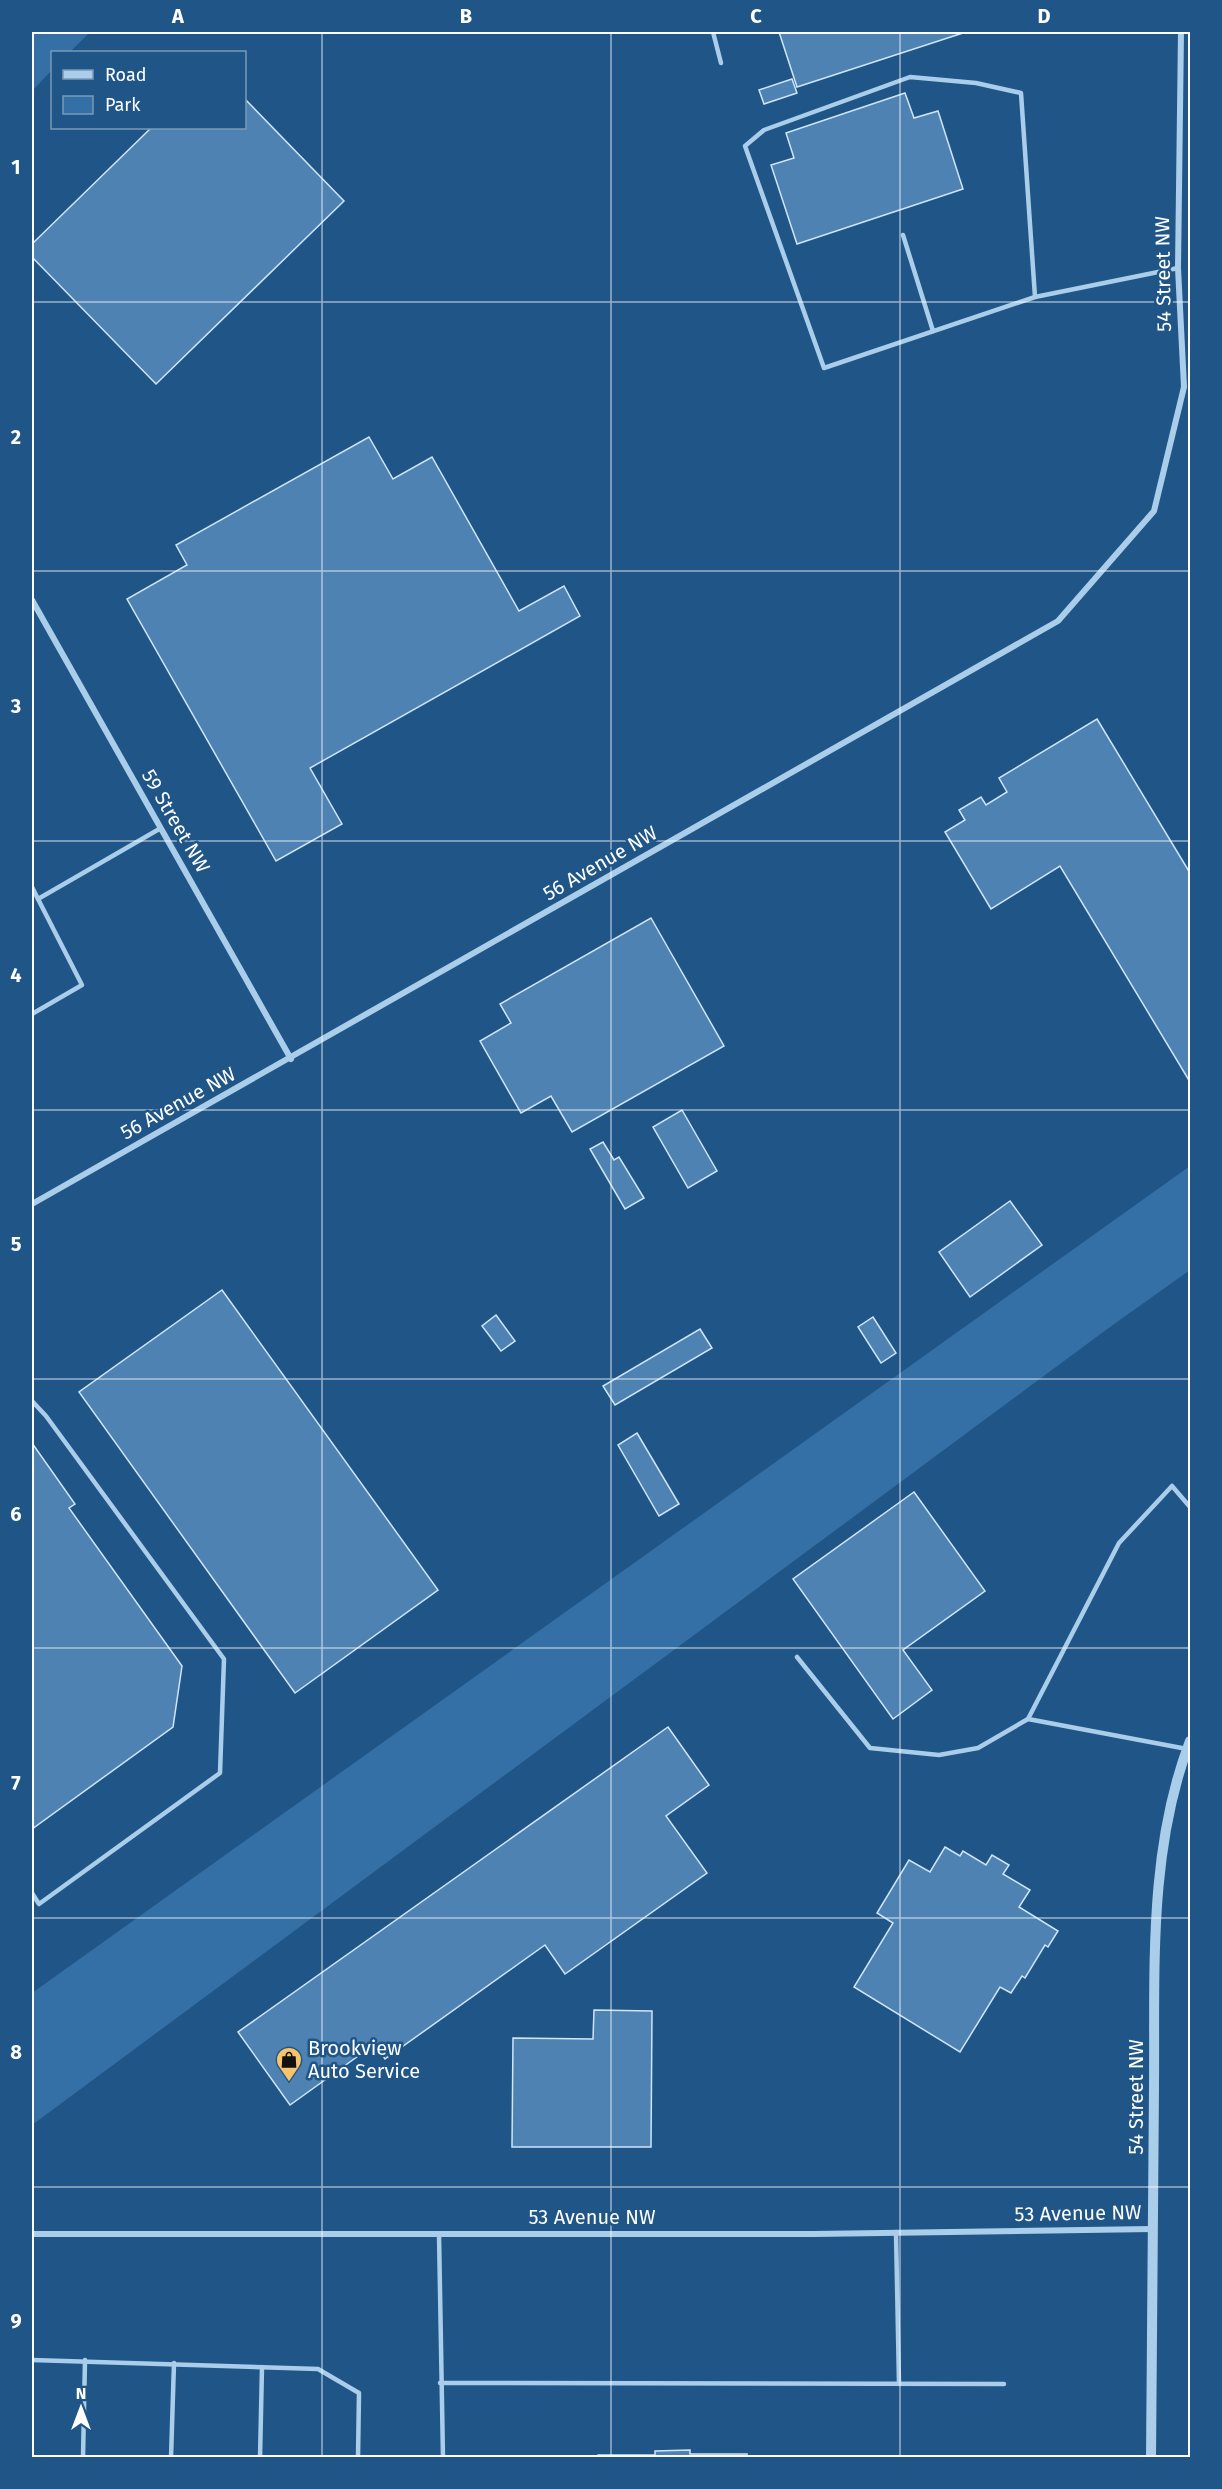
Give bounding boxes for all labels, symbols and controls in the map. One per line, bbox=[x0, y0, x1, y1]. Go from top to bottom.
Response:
text: A bbox=[171, 4, 185, 28]
text: B bbox=[460, 4, 472, 28]
text: C bbox=[750, 4, 762, 28]
text: D bbox=[1037, 4, 1051, 28]
legend bbox=[51, 51, 246, 129]
text: Road bbox=[105, 64, 147, 86]
text: Park bbox=[105, 94, 141, 116]
text: 1 bbox=[11, 155, 21, 179]
street label: 54 Street NW bbox=[1150, 215, 1176, 332]
text: 2 bbox=[11, 425, 21, 449]
text: 3 bbox=[10, 694, 21, 718]
street label: 59 Street NW bbox=[137, 765, 215, 877]
street label: 56 Avenue NW bbox=[539, 820, 662, 905]
text: 4 bbox=[10, 963, 22, 987]
street label: 56 Avenue NW bbox=[116, 1061, 240, 1144]
text: 5 bbox=[11, 1232, 22, 1256]
text: 6 bbox=[10, 1502, 22, 1526]
text: 7 bbox=[11, 1771, 21, 1795]
place label: Brookview Auto Service bbox=[308, 2036, 420, 2083]
street label: 54 Street NW bbox=[1124, 2039, 1148, 2155]
text: 8 bbox=[10, 2040, 22, 2064]
shop icon: Brookview Auto Service bbox=[274, 2045, 304, 2083]
street label: 53 Avenue NW bbox=[1014, 2200, 1142, 2226]
street label: 53 Avenue NW bbox=[528, 2205, 656, 2229]
text: 9 bbox=[10, 2309, 22, 2333]
north arrow bbox=[51, 2378, 111, 2438]
text: N bbox=[76, 2384, 86, 2403]

